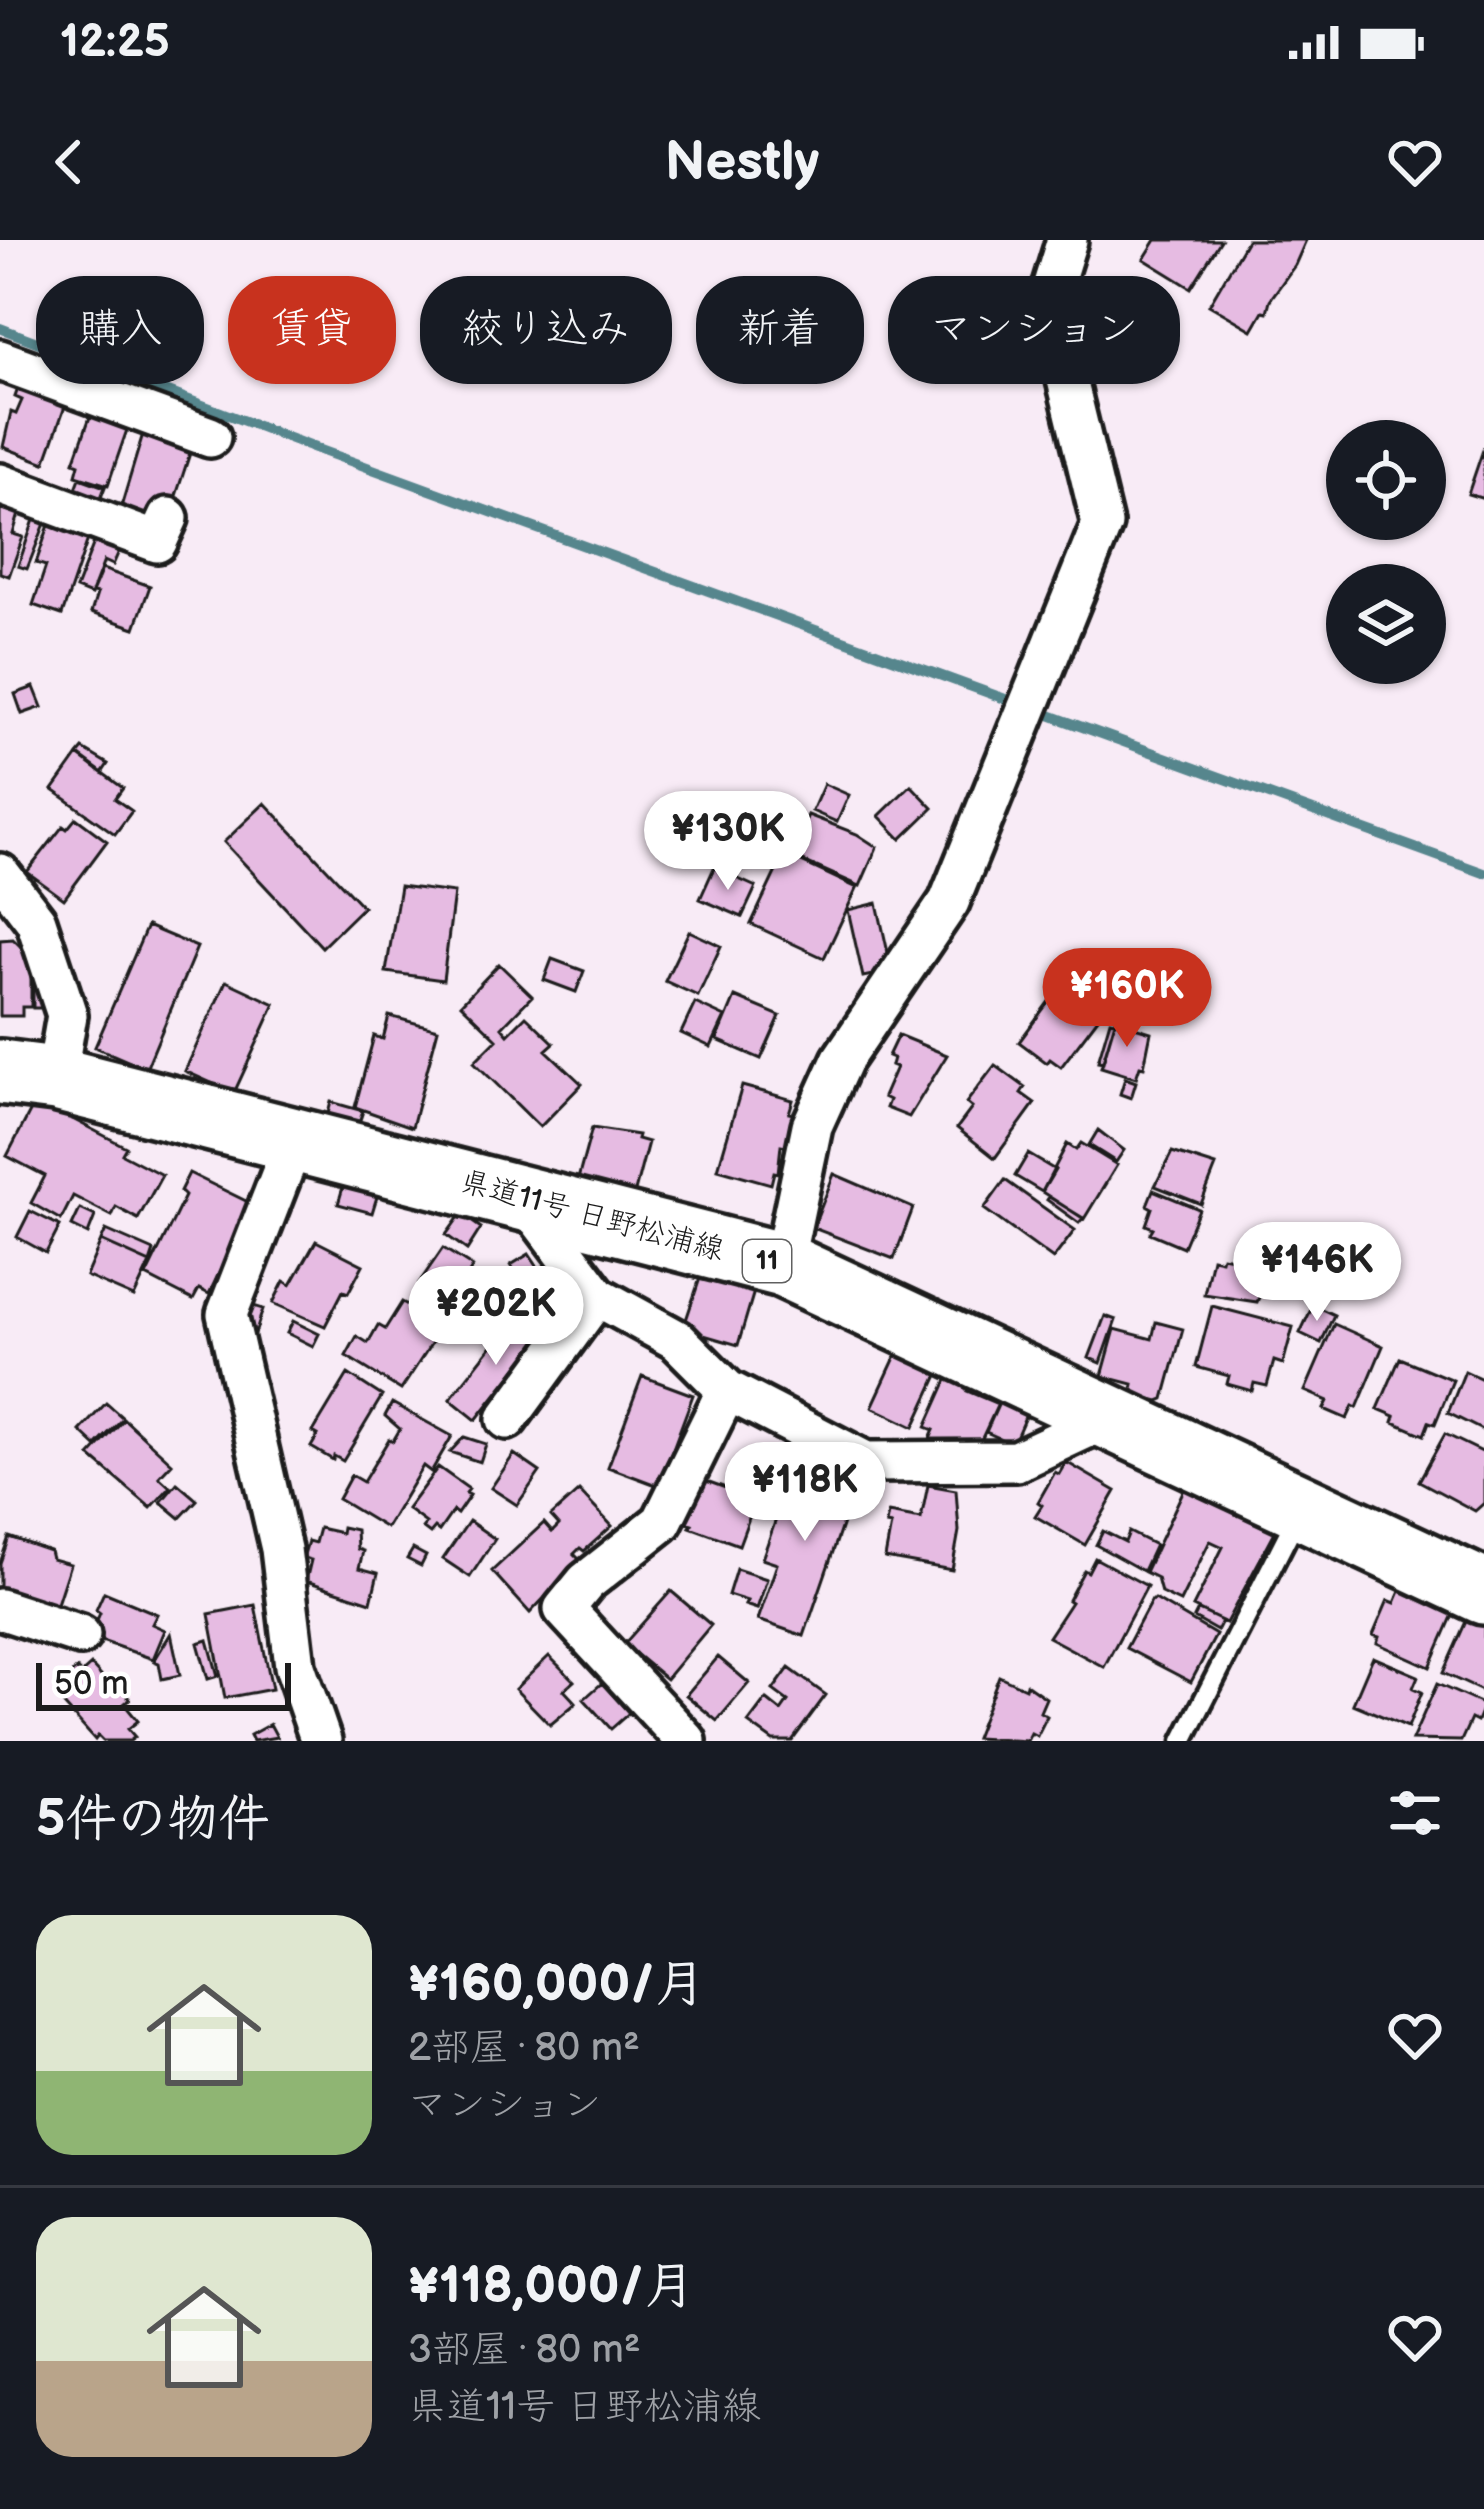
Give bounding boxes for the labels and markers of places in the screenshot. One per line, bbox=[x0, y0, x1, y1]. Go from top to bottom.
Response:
pin: ¥130K bbox=[644, 791, 812, 893]
pin: ¥160K bbox=[1043, 948, 1211, 1050]
pin: ¥146K bbox=[1233, 1222, 1401, 1324]
pin: ¥202K bbox=[412, 1266, 580, 1368]
pin: ¥118K bbox=[721, 1442, 889, 1544]

